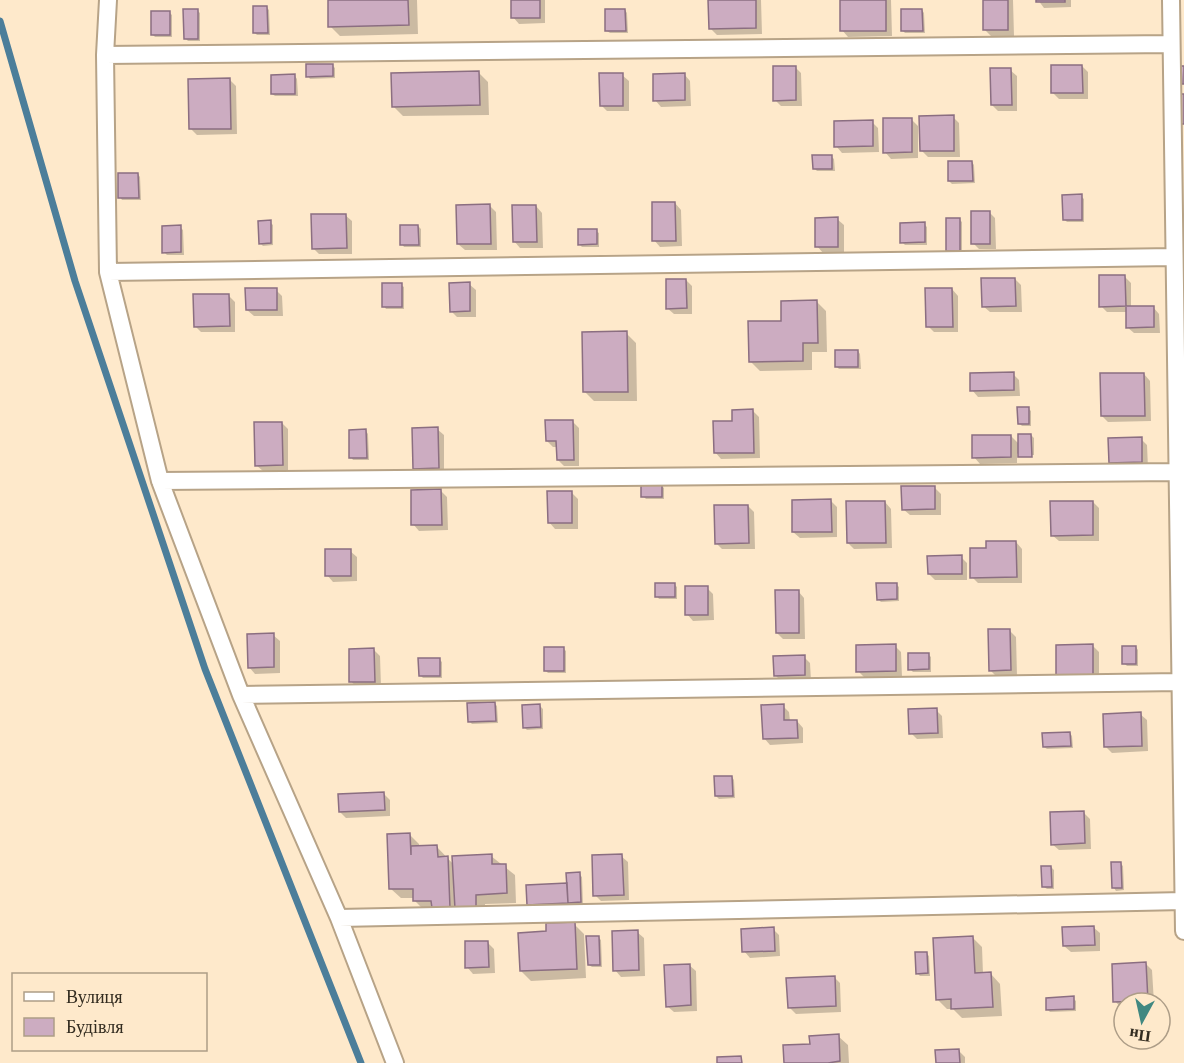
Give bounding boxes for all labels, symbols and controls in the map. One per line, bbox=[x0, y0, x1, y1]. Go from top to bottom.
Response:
legend bbox=[12, 973, 207, 1051]
text: Вулиця bbox=[66, 986, 123, 1008]
north arrow bbox=[1112, 991, 1172, 1051]
text: Будівля bbox=[66, 1016, 123, 1038]
text: Пн bbox=[1128, 1024, 1152, 1047]

